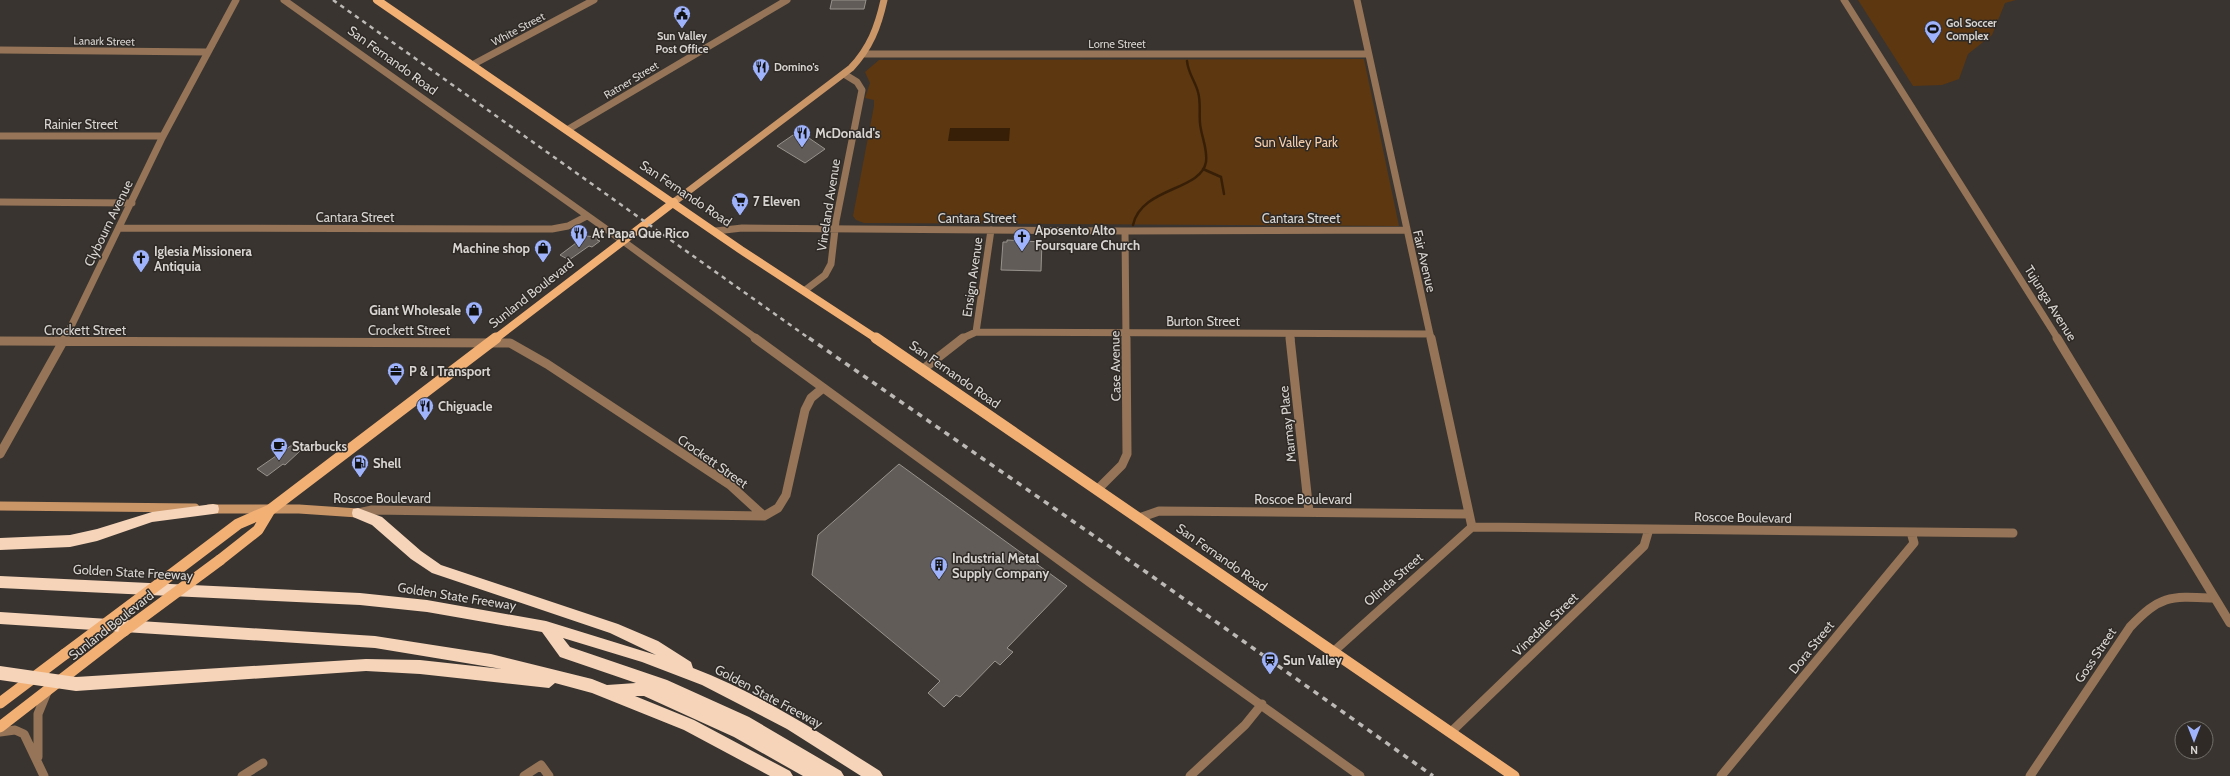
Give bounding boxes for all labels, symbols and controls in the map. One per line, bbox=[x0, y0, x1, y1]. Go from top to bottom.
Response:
public building icon: Sun Valley Post Office bbox=[672, 4, 692, 29]
street label: White Street bbox=[489, 9, 547, 49]
place label: Gol Soccer Complex bbox=[1946, 16, 1997, 43]
sports icon: Gol Soccer Complex bbox=[1923, 19, 1943, 44]
street label: San Fernando Road bbox=[345, 22, 441, 98]
place label: Sun Valley Post Office bbox=[656, 29, 709, 56]
street label: Lanark Street bbox=[73, 33, 135, 49]
street label: Lorne Street bbox=[1088, 37, 1146, 51]
restaurant icon: Domino's bbox=[751, 57, 771, 82]
street label: Ratner Street bbox=[601, 58, 661, 102]
place label: Domino's bbox=[774, 60, 819, 74]
street label: Rainier Street bbox=[44, 116, 119, 132]
restaurant icon: McDonald's bbox=[792, 123, 812, 148]
place label: McDonald's bbox=[815, 125, 881, 141]
park label: Sun Valley Park bbox=[1254, 134, 1338, 150]
street label: San Fernando Road bbox=[637, 156, 735, 230]
street label: Vineland Avenue bbox=[813, 157, 843, 252]
street label: Clybourn Avenue bbox=[80, 177, 136, 269]
supermarket icon: 7 Eleven bbox=[730, 191, 750, 216]
place label: 7 Eleven bbox=[753, 193, 800, 209]
street label: Cantara Street bbox=[316, 209, 395, 225]
street label: Cantara Street bbox=[938, 210, 1017, 226]
street label: Cantara Street bbox=[1262, 210, 1341, 226]
place label: Aposento Alto Foursquare Church bbox=[1035, 222, 1140, 253]
restaurant icon: At Papa Que Rico bbox=[569, 223, 589, 248]
place label: At Papa Que Rico bbox=[592, 225, 690, 241]
church icon: Aposento Alto Foursquare Church bbox=[1012, 227, 1032, 252]
street label: Fair Avenue bbox=[1410, 228, 1440, 294]
street label: Ensign Avenue bbox=[958, 236, 986, 318]
shop icon: Machine shop bbox=[533, 238, 553, 263]
place label: Machine shop bbox=[452, 240, 531, 256]
place label: Iglesia Missionera Antiquia bbox=[154, 243, 252, 274]
church icon: Iglesia Missionera Antiquia bbox=[131, 248, 151, 273]
street label: Sunland Boulevard bbox=[485, 255, 577, 331]
street label: Tujunga Avenue bbox=[2020, 262, 2081, 345]
shop icon: Giant Wholesale bbox=[464, 300, 484, 325]
place label: Giant Wholesale bbox=[369, 302, 461, 318]
street label: Burton Street bbox=[1166, 313, 1240, 329]
street label: Crockett Street bbox=[44, 322, 127, 338]
street label: Crockett Street bbox=[368, 322, 451, 338]
street label: Case Avenue bbox=[1106, 330, 1124, 401]
street label: San Fernando Road bbox=[906, 337, 1004, 411]
office icon: P & I Transport bbox=[386, 361, 406, 386]
place label: P & I Transport bbox=[409, 363, 491, 379]
street label: Marmay Place bbox=[1275, 385, 1299, 463]
restaurant icon: Chiguacle bbox=[415, 396, 435, 421]
place label: Chiguacle bbox=[438, 398, 493, 414]
street label: Crockett Street bbox=[675, 431, 752, 491]
cafe icon: Starbucks bbox=[269, 436, 289, 461]
place label: Starbucks bbox=[292, 438, 347, 454]
fuel station icon: Shell bbox=[350, 453, 370, 478]
place label: Shell bbox=[373, 455, 402, 471]
street label: Roscoe Boulevard bbox=[333, 490, 431, 506]
street label: Roscoe Boulevard bbox=[1254, 491, 1352, 507]
street label: Roscoe Boulevard bbox=[1694, 508, 1792, 526]
street label: San Fernando Road bbox=[1173, 520, 1271, 594]
street label: Olinda Street bbox=[1360, 549, 1426, 609]
place label: Industrial Metal Supply Company bbox=[952, 550, 1049, 581]
building icon: Industrial Metal Supply Company bbox=[929, 555, 949, 580]
street label: Golden State Freeway bbox=[73, 561, 194, 583]
street label: Golden State Freeway bbox=[396, 579, 518, 613]
street label: Sunland Boulevard bbox=[65, 587, 157, 663]
street label: Vinedale Street bbox=[1509, 588, 1581, 659]
street label: Dora Street bbox=[1785, 617, 1837, 677]
street label: Goss Street bbox=[2071, 624, 2120, 686]
station icon: Sun Valley bbox=[1260, 650, 1280, 675]
place label: Sun Valley bbox=[1283, 652, 1342, 668]
street label: Golden State Freeway bbox=[712, 661, 826, 731]
north arrow bbox=[2174, 720, 2214, 760]
text: N bbox=[2190, 743, 2198, 757]

